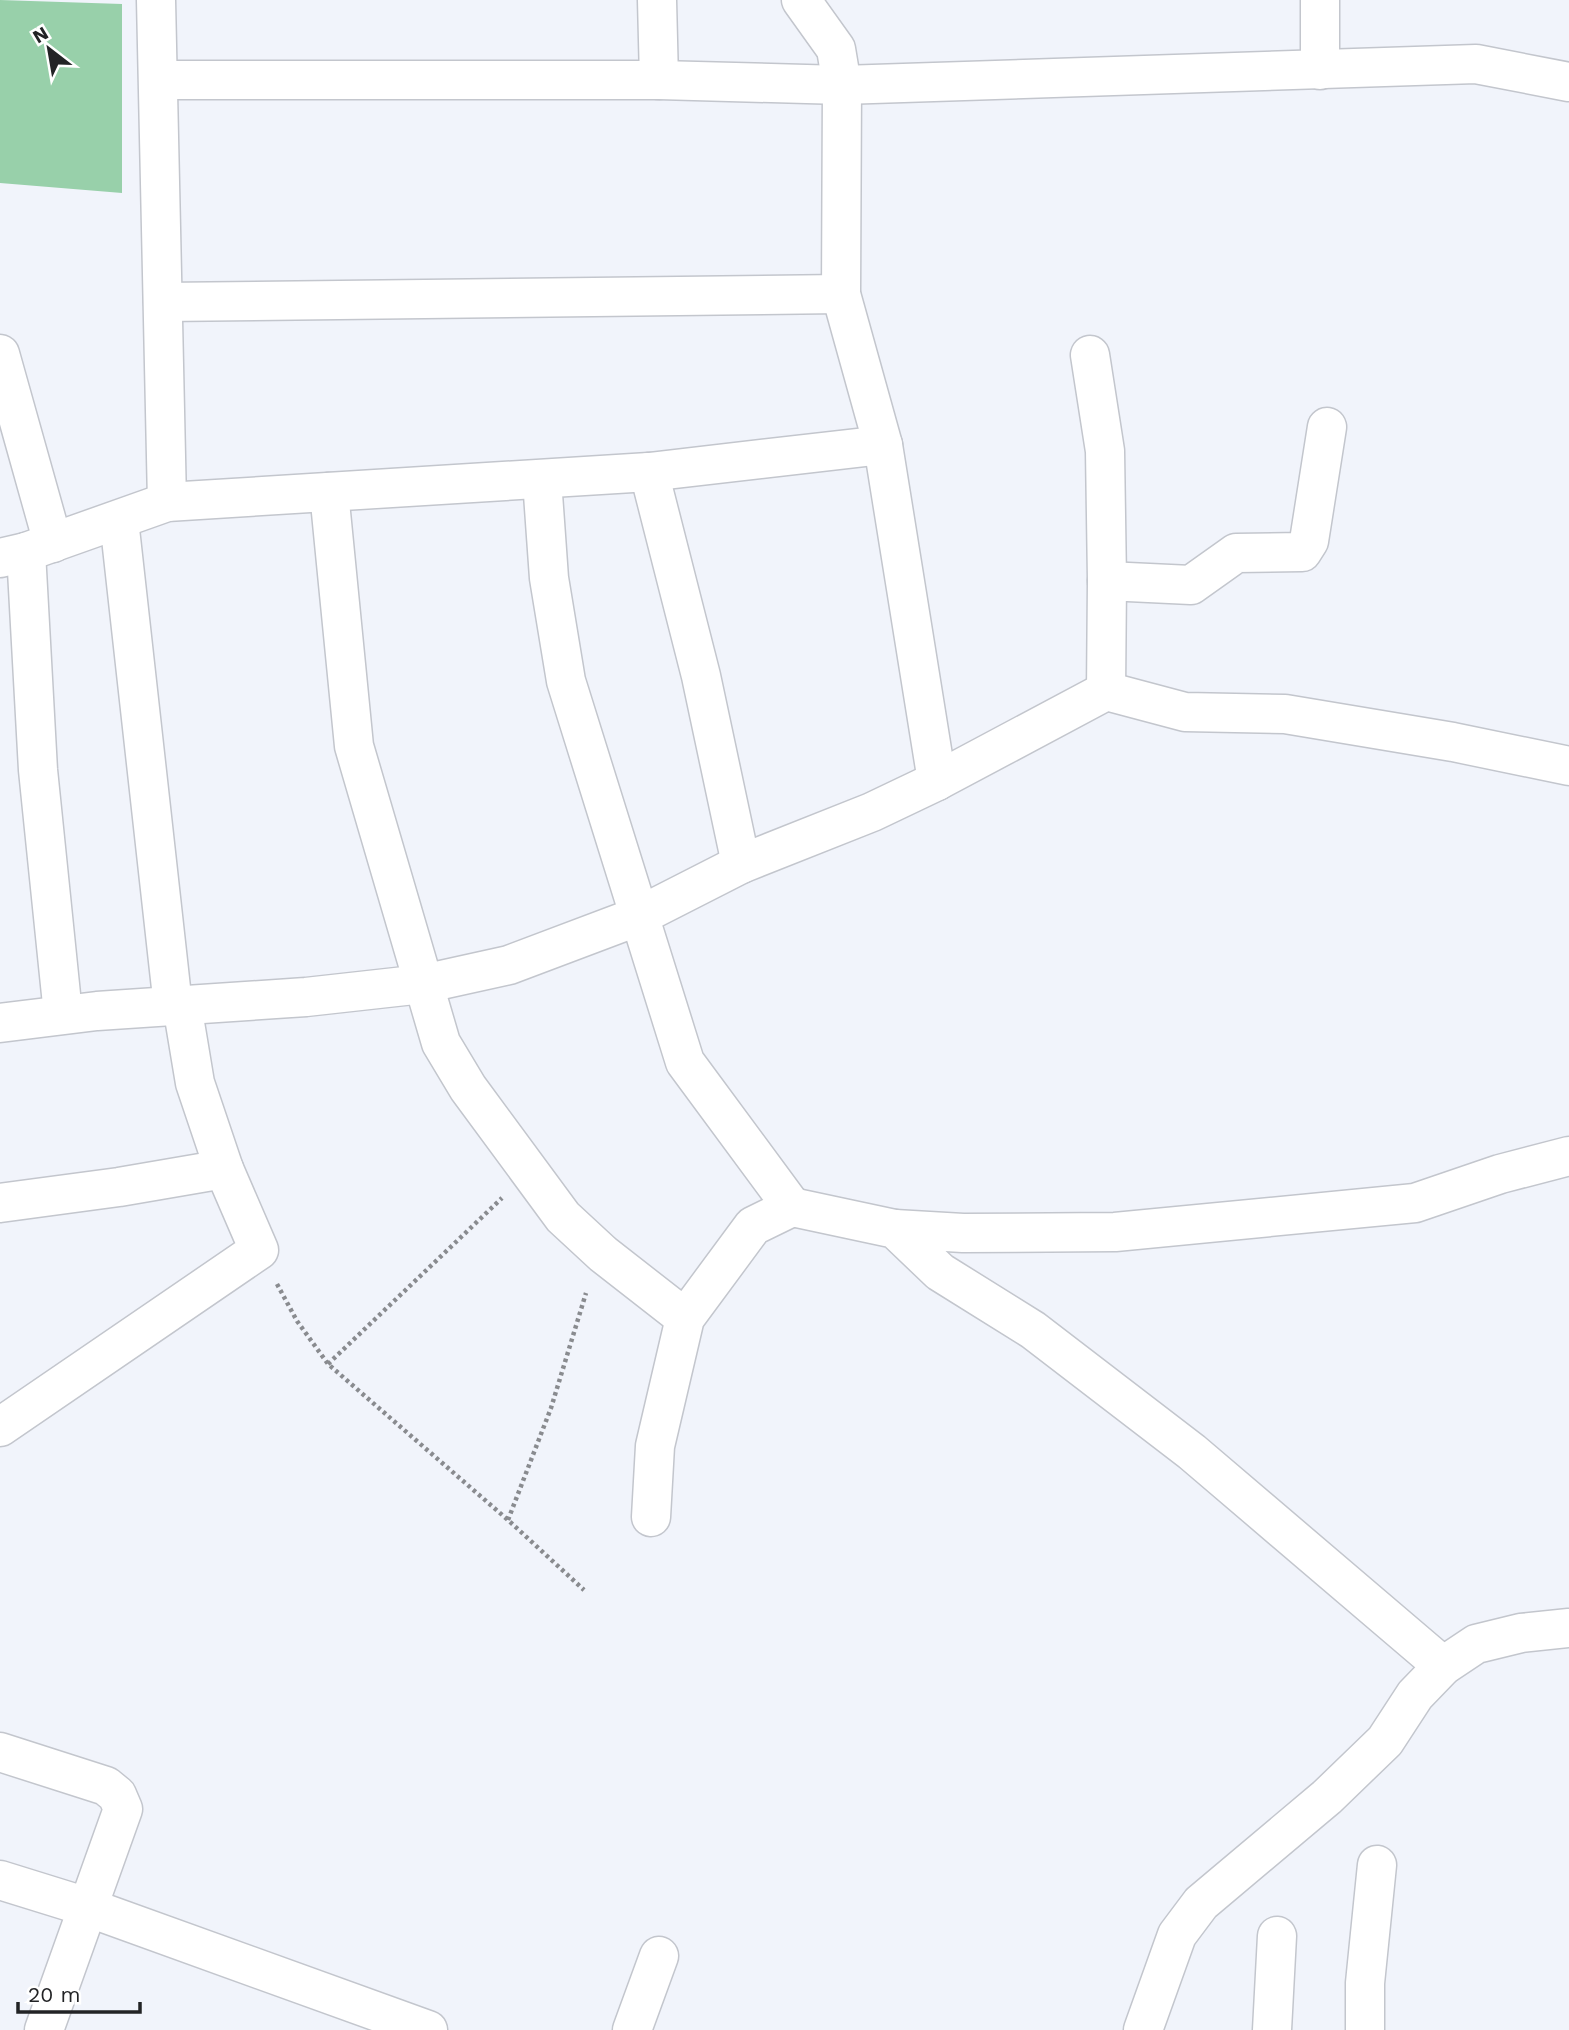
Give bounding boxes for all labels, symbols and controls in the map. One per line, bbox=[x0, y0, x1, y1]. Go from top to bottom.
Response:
north arrow bbox=[14, 14, 84, 84]
text: N bbox=[29, 21, 52, 48]
scale bar bbox=[18, 1970, 140, 2014]
text: 20 m bbox=[28, 1982, 80, 2007]

